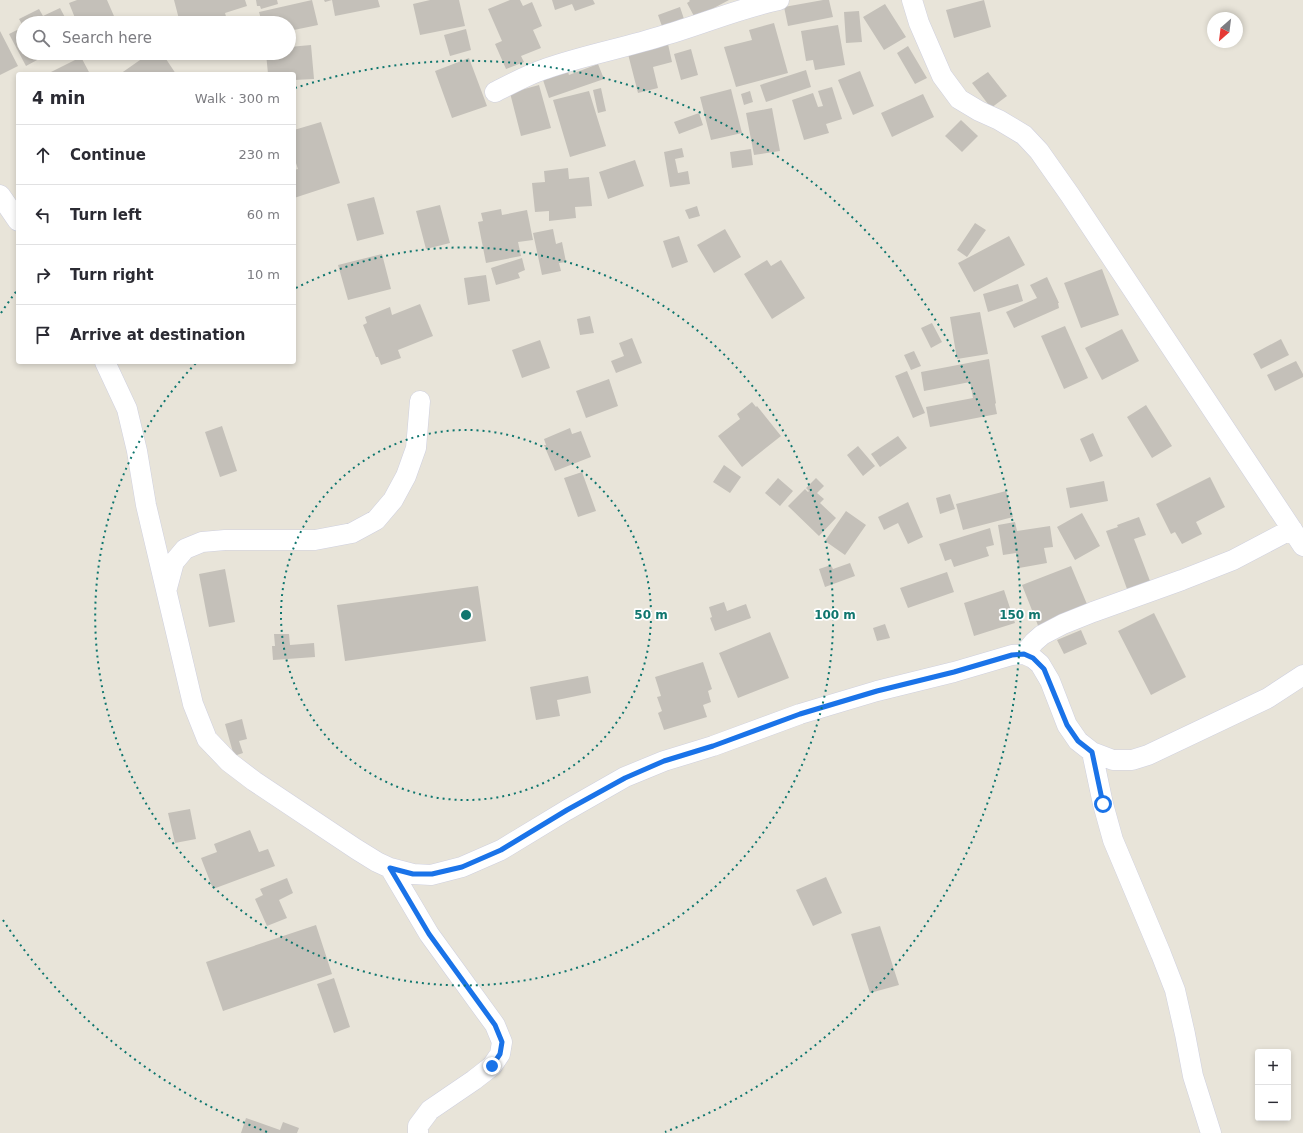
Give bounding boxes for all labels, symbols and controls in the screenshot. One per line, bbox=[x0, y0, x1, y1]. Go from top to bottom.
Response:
north arrow bbox=[1207, 12, 1243, 48]
search box bbox=[16, 16, 296, 60]
icon: search bbox=[30, 27, 52, 49]
text: Search here bbox=[62, 29, 152, 47]
text: 4 min bbox=[32, 88, 85, 108]
text: Walk · 300 m bbox=[195, 91, 280, 106]
icon: ahead bbox=[32, 144, 54, 166]
text: Continue bbox=[70, 146, 146, 164]
text: 230 m bbox=[238, 147, 280, 162]
icon: left bbox=[32, 204, 54, 226]
text: Turn left bbox=[70, 206, 142, 224]
text: 60 m bbox=[247, 207, 280, 222]
icon: right bbox=[32, 264, 54, 286]
text: Turn right bbox=[70, 266, 154, 284]
text: 10 m bbox=[247, 267, 280, 282]
icon: arrive bbox=[32, 324, 54, 346]
text: Arrive at destination bbox=[70, 326, 245, 344]
centre of rings bbox=[459, 608, 473, 622]
text: 50 m bbox=[634, 608, 668, 622]
text: 100 m bbox=[814, 608, 856, 622]
text: 150 m bbox=[999, 608, 1041, 622]
route start bbox=[1094, 795, 1112, 813]
map controls bbox=[1255, 1049, 1291, 1121]
button: + bbox=[1255, 1049, 1291, 1085]
route end bbox=[483, 1057, 501, 1075]
button: − bbox=[1255, 1085, 1291, 1121]

